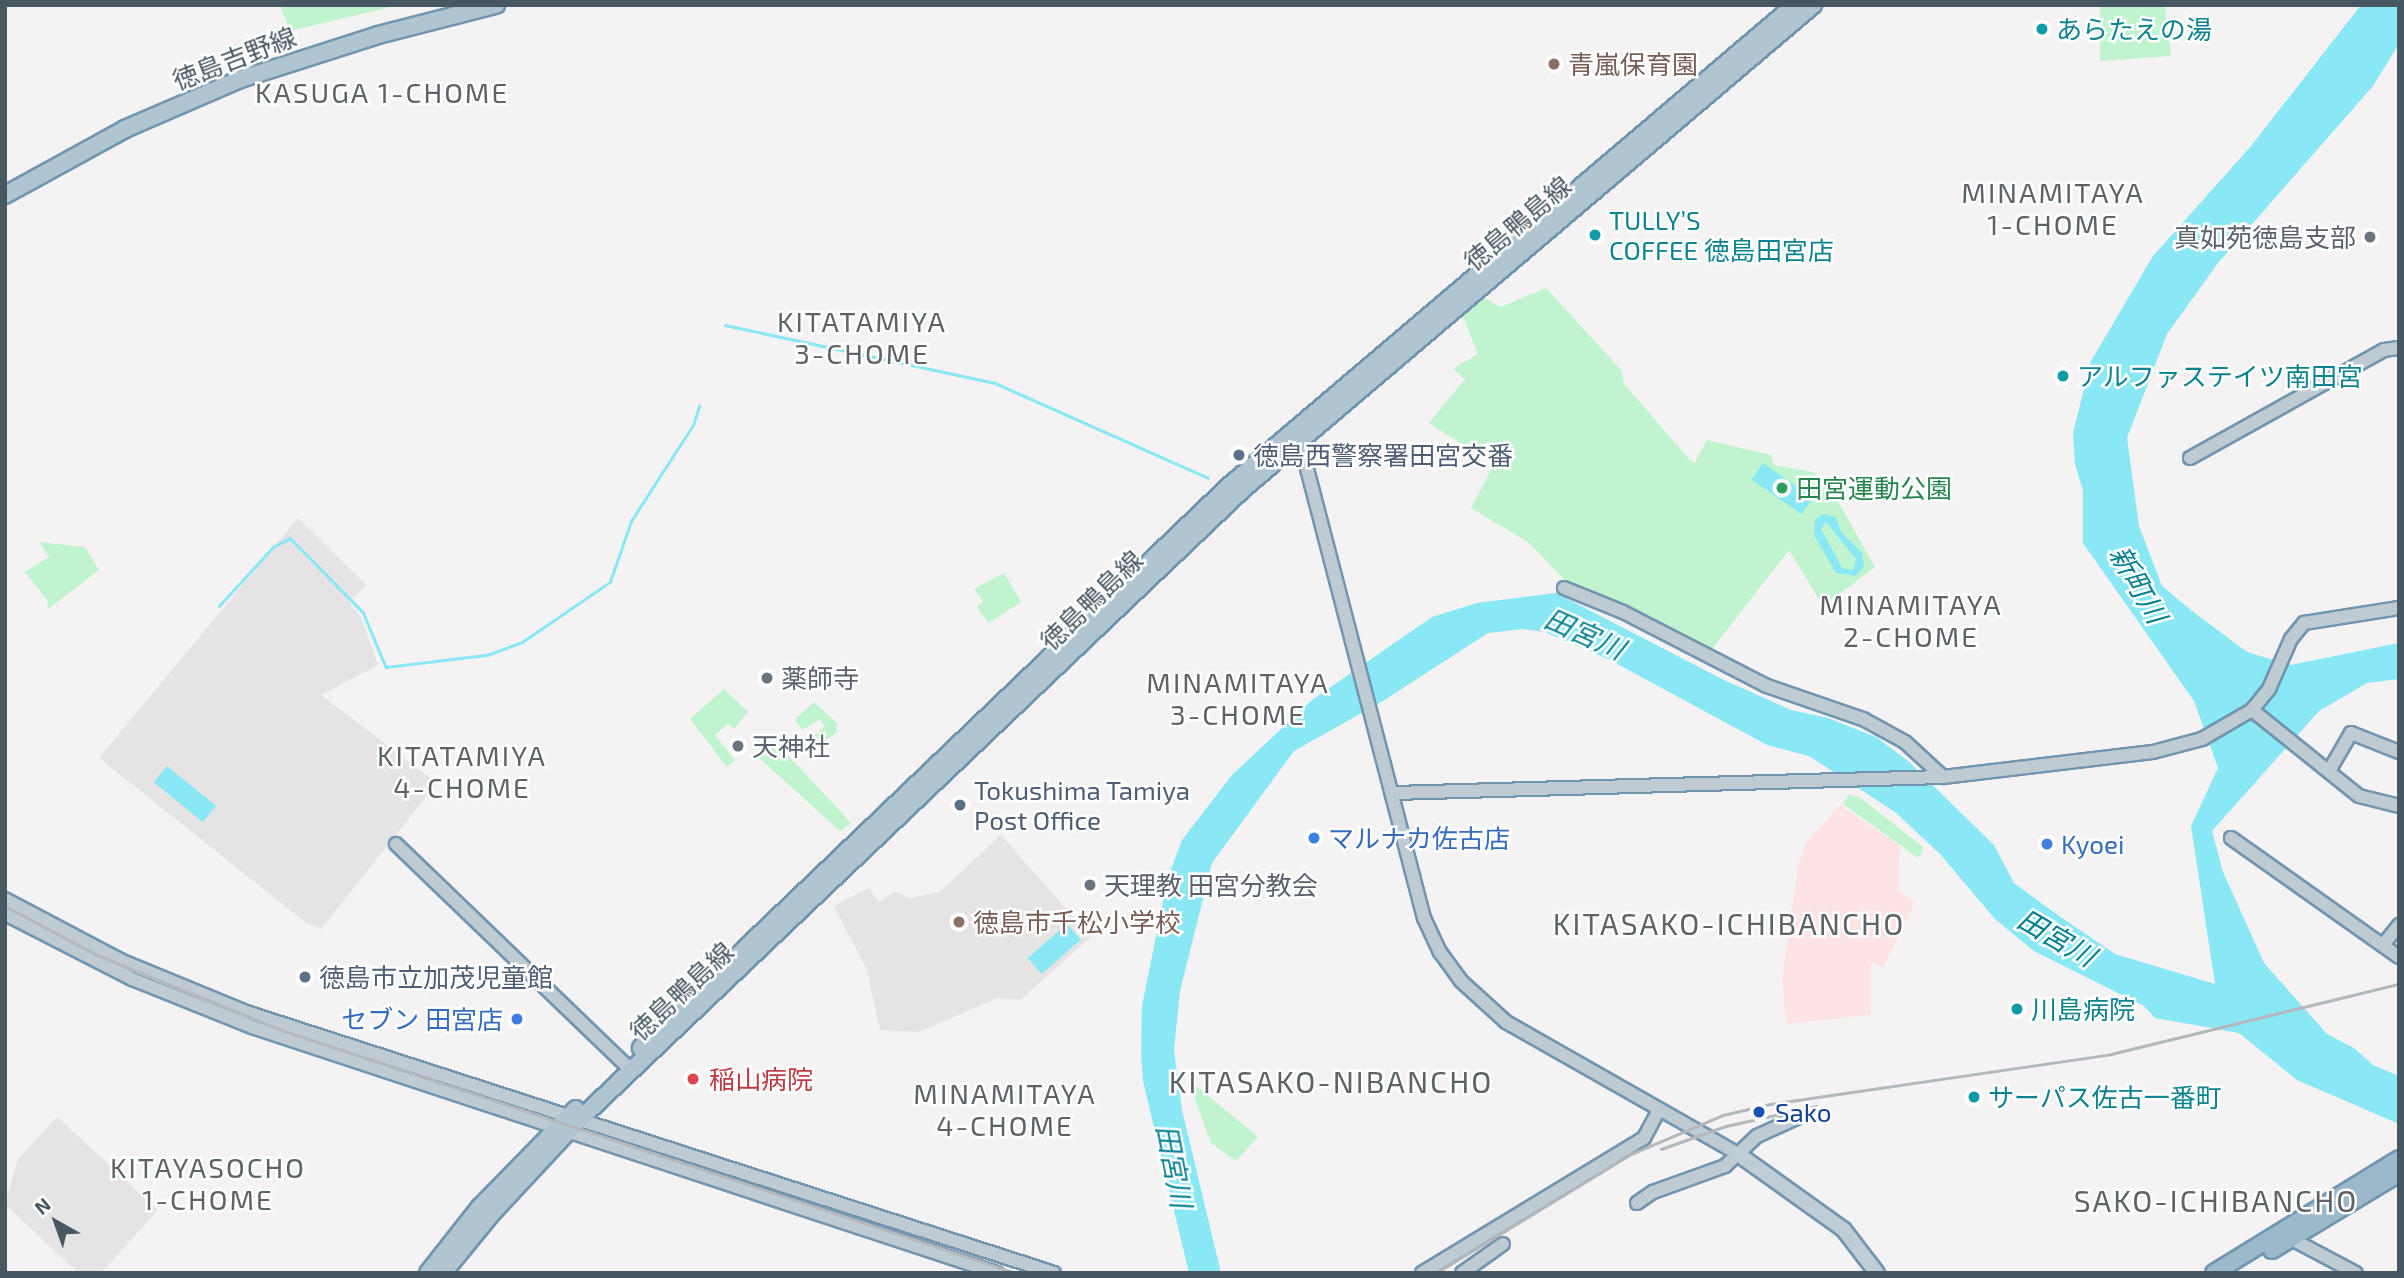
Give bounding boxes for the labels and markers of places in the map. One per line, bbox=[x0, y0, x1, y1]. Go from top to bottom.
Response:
place label: あらたえの湯 bbox=[2056, 13, 2212, 45]
marker: あらたえの湯 bbox=[2034, 21, 2050, 37]
place label: 青嵐保育園 bbox=[1568, 48, 1698, 80]
marker: 青嵐保育園 bbox=[1546, 56, 1562, 72]
place label: TULLY’S COFFEE 徳島田宮店 bbox=[1609, 204, 1834, 266]
place label: 真如苑徳島支部 bbox=[2174, 221, 2356, 253]
marker: TULLY’S COFFEE 徳島田宮店 bbox=[1587, 227, 1603, 243]
marker: 真如苑徳島支部 bbox=[2362, 229, 2378, 245]
place label: アルファステイツ南田宮 bbox=[2077, 360, 2363, 392]
marker: アルファステイツ南田宮 bbox=[2055, 368, 2071, 384]
place label: 徳島西警察署田宮交番 bbox=[1253, 439, 1513, 471]
marker: 徳島西警察署田宮交番 bbox=[1231, 447, 1247, 463]
place label: 田宮運動公園 bbox=[1796, 472, 1952, 504]
marker: 田宮運動公園 bbox=[1774, 480, 1790, 496]
place label: 薬師寺 bbox=[781, 662, 859, 694]
marker: 薬師寺 bbox=[759, 670, 775, 686]
place label: 天神社 bbox=[752, 730, 830, 762]
marker: 天神社 bbox=[730, 738, 746, 754]
place label: Tokushima Tamiya Post Office bbox=[974, 774, 1191, 836]
marker: Tokushima Tamiya Post Office bbox=[952, 797, 968, 813]
place label: マルナカ佐古店 bbox=[1328, 822, 1510, 854]
place label: Kyoei bbox=[2061, 828, 2124, 860]
marker: マルナカ佐古店 bbox=[1306, 830, 1322, 846]
marker: Kyoei bbox=[2039, 836, 2055, 852]
place label: 天理教 田宮分教会 bbox=[1104, 869, 1318, 901]
marker: 天理教 田宮分教会 bbox=[1082, 877, 1098, 893]
place label: 徳島市千松小学校 bbox=[973, 906, 1181, 938]
marker: 徳島市千松小学校 bbox=[951, 914, 967, 930]
place label: 徳島市立加茂児童館 bbox=[319, 961, 553, 993]
marker: 徳島市立加茂児童館 bbox=[297, 969, 313, 985]
place label: 川島病院 bbox=[2031, 993, 2135, 1025]
marker: 川島病院 bbox=[2009, 1001, 2025, 1017]
place label: セブン 田宮店 bbox=[341, 1003, 503, 1035]
marker: セブン 田宮店 bbox=[509, 1011, 525, 1027]
place label: 稲山病院 bbox=[709, 1063, 813, 1095]
marker: 稲山病院 bbox=[683, 1069, 703, 1089]
place label: サーパス佐古一番町 bbox=[1988, 1081, 2222, 1113]
marker: サーパス佐古一番町 bbox=[1966, 1089, 1982, 1105]
place label: Sako bbox=[1775, 1096, 1831, 1128]
marker: Sako bbox=[1749, 1102, 1769, 1122]

